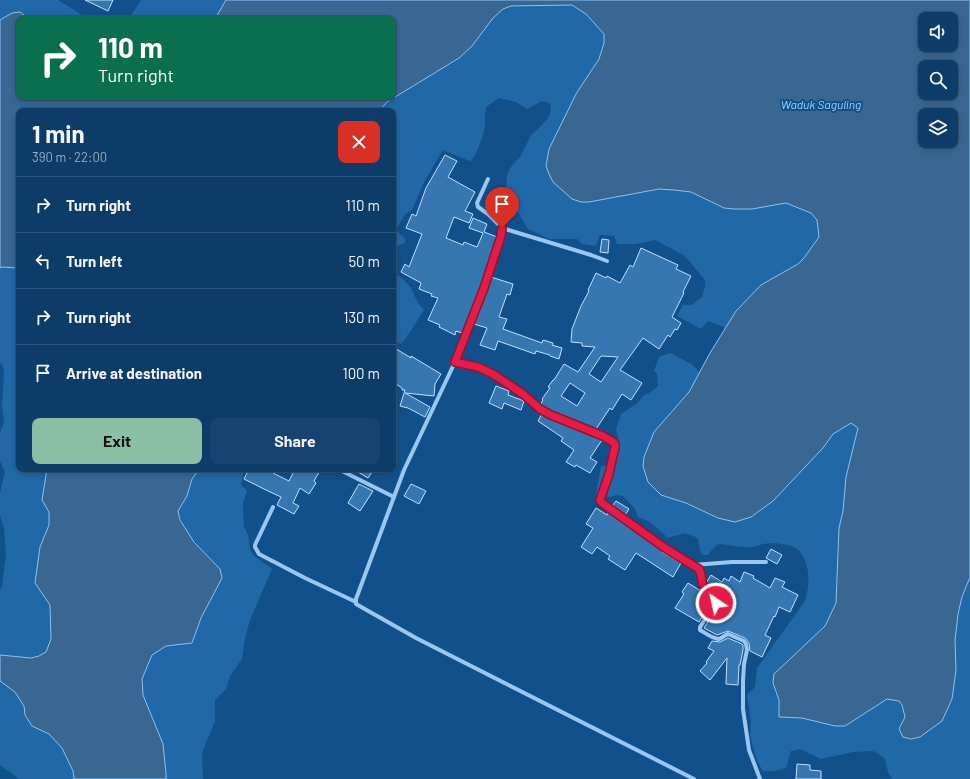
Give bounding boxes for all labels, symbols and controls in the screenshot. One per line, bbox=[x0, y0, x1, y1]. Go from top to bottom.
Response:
map controls bbox=[918, 12, 958, 148]
button: sound bbox=[918, 12, 958, 52]
text: 110 m bbox=[98, 30, 163, 64]
icon: right bbox=[32, 32, 84, 84]
button: search bbox=[918, 60, 958, 100]
text: Turn right bbox=[98, 64, 174, 86]
water label: Waduk Saguling bbox=[781, 97, 861, 111]
button: layers bbox=[918, 108, 958, 148]
text: 1 min bbox=[32, 119, 85, 148]
button: close bbox=[338, 121, 380, 163]
text: 390 m · 22:00 bbox=[32, 149, 107, 165]
pin bbox=[485, 187, 519, 228]
icon: arrive bbox=[491, 193, 513, 215]
icon: right bbox=[32, 194, 54, 216]
text: Turn right bbox=[66, 196, 131, 214]
text: 110 m bbox=[346, 196, 380, 214]
icon: left bbox=[32, 250, 54, 272]
text: Turn left bbox=[66, 252, 122, 270]
text: 50 m bbox=[348, 252, 380, 270]
icon: right bbox=[32, 306, 54, 328]
text: Turn right bbox=[66, 308, 131, 326]
text: 130 m bbox=[343, 308, 380, 326]
icon: arrive bbox=[32, 362, 54, 384]
text: Arrive at destination bbox=[66, 364, 202, 382]
text: 100 m bbox=[342, 364, 380, 382]
button: Exit bbox=[32, 418, 202, 464]
button: Share bbox=[210, 418, 380, 464]
position arrow bbox=[695, 582, 737, 624]

